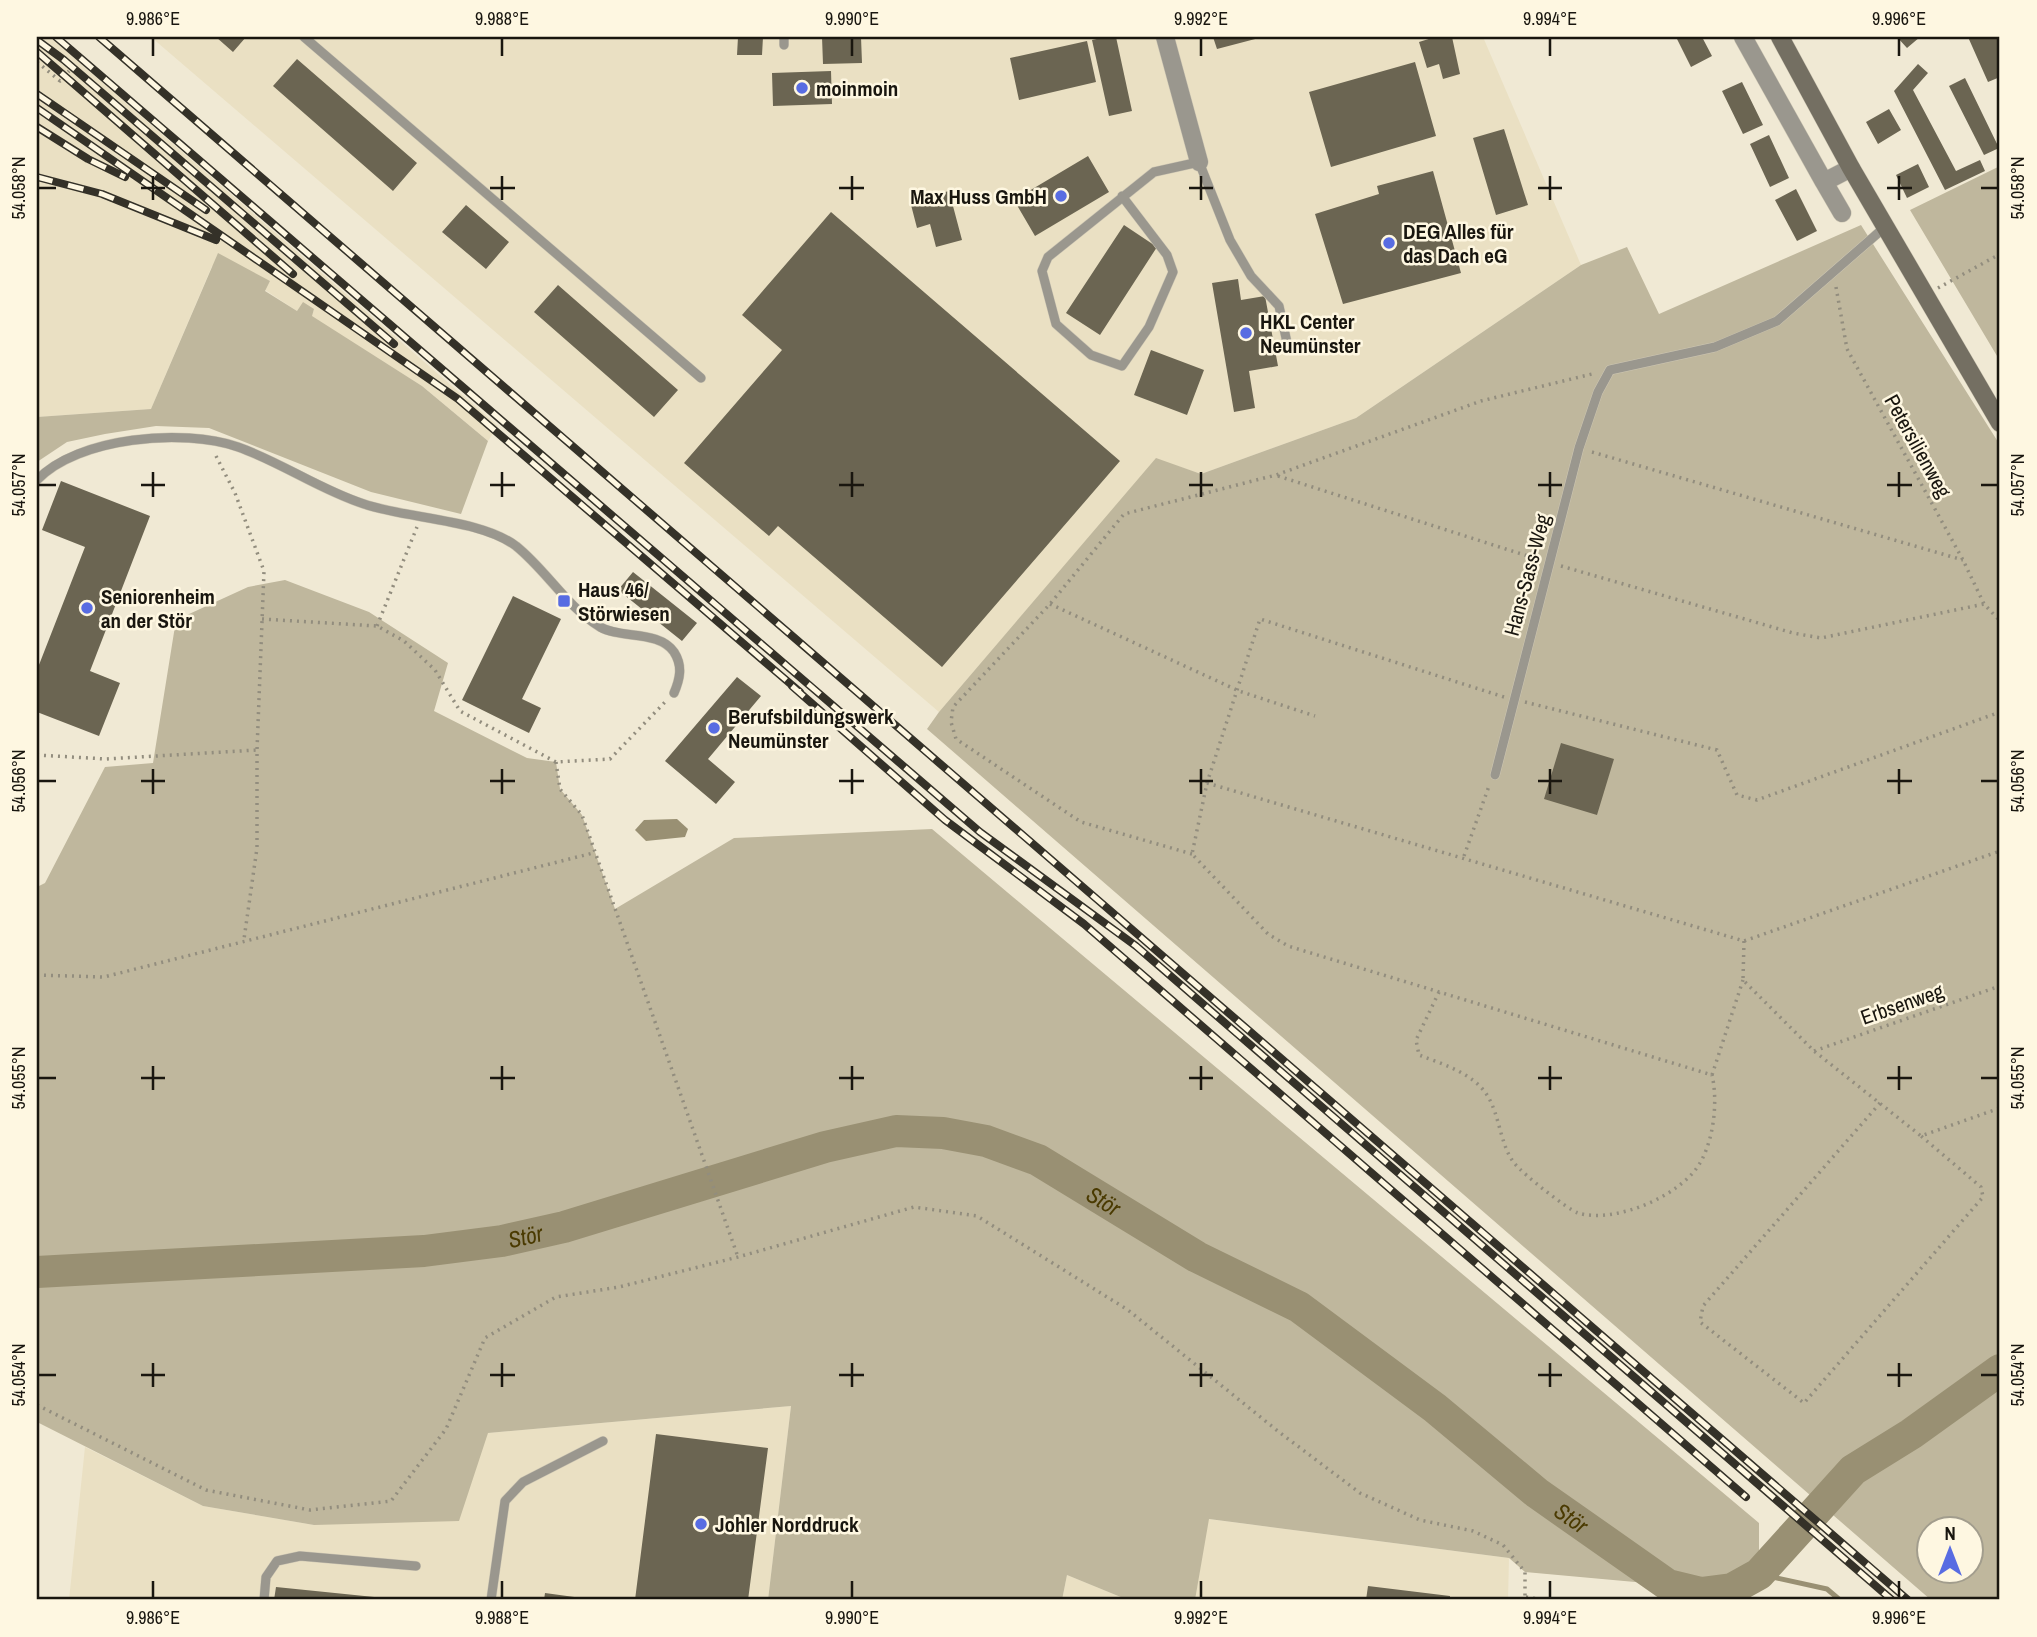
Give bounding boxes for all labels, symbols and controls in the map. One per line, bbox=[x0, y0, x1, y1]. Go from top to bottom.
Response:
text: 9.986°E bbox=[126, 6, 180, 31]
text: 9.988°E bbox=[475, 6, 529, 31]
text: 9.990°E bbox=[825, 6, 879, 31]
text: 9.992°E bbox=[1174, 6, 1228, 31]
text: 9.994°E bbox=[1523, 6, 1577, 31]
text: 9.996°E bbox=[1872, 6, 1926, 31]
place label: moinmoin bbox=[816, 74, 898, 103]
marker: moinmoin bbox=[794, 80, 810, 96]
text: 54.058°N bbox=[6, 157, 31, 220]
text: 54.058°N bbox=[2005, 157, 2030, 220]
place label: Max Huss GmbH bbox=[910, 182, 1047, 211]
marker: Max Huss GmbH bbox=[1053, 188, 1069, 204]
place label: DEG Alles für das Dach eG bbox=[1403, 217, 1514, 270]
marker: DEG Alles für das Dach eG bbox=[1381, 235, 1397, 251]
place label: HKL Center Neumünster bbox=[1260, 307, 1361, 360]
marker: HKL Center Neumünster bbox=[1238, 325, 1254, 341]
street label: Petersilienweg bbox=[1878, 389, 1958, 503]
text: 54.057°N bbox=[6, 454, 31, 517]
text: 54.057°N bbox=[2005, 454, 2030, 517]
street label: Hans-Sass-Weg bbox=[1497, 510, 1557, 639]
place label: Haus 46/ Störwiesen bbox=[578, 575, 670, 628]
place label: Seniorenheim an der Stör bbox=[101, 582, 215, 635]
marker: Haus 46/ Störwiesen bbox=[556, 593, 572, 609]
marker: Seniorenheim an der Stör bbox=[79, 600, 95, 616]
place label: Berufsbildungswerk Neumünster bbox=[728, 702, 894, 755]
marker: Berufsbildungswerk Neumünster bbox=[706, 720, 722, 736]
text: 54.056°N bbox=[6, 750, 31, 813]
text: 54.056°N bbox=[2005, 750, 2030, 813]
street label: Erbsenweg bbox=[1857, 976, 1948, 1032]
text: 54.055°N bbox=[6, 1047, 31, 1110]
text: 54.055°N bbox=[2005, 1047, 2030, 1110]
water label: Stör bbox=[1081, 1178, 1127, 1223]
water label: Stör bbox=[505, 1217, 546, 1255]
text: 54.054°N bbox=[6, 1344, 31, 1407]
text: 54.054°N bbox=[2005, 1344, 2030, 1407]
water label: Stör bbox=[1549, 1495, 1595, 1540]
place label: Johler Norddruck bbox=[715, 1510, 859, 1539]
north arrow bbox=[1914, 1514, 1984, 1584]
marker: Johler Norddruck bbox=[693, 1516, 709, 1532]
text: N bbox=[1944, 1520, 1956, 1546]
text: 9.986°E bbox=[126, 1605, 180, 1630]
text: 9.988°E bbox=[475, 1605, 529, 1630]
text: 9.990°E bbox=[825, 1605, 879, 1630]
text: 9.992°E bbox=[1174, 1605, 1228, 1630]
text: 9.994°E bbox=[1523, 1605, 1577, 1630]
text: 9.996°E bbox=[1872, 1605, 1926, 1630]

